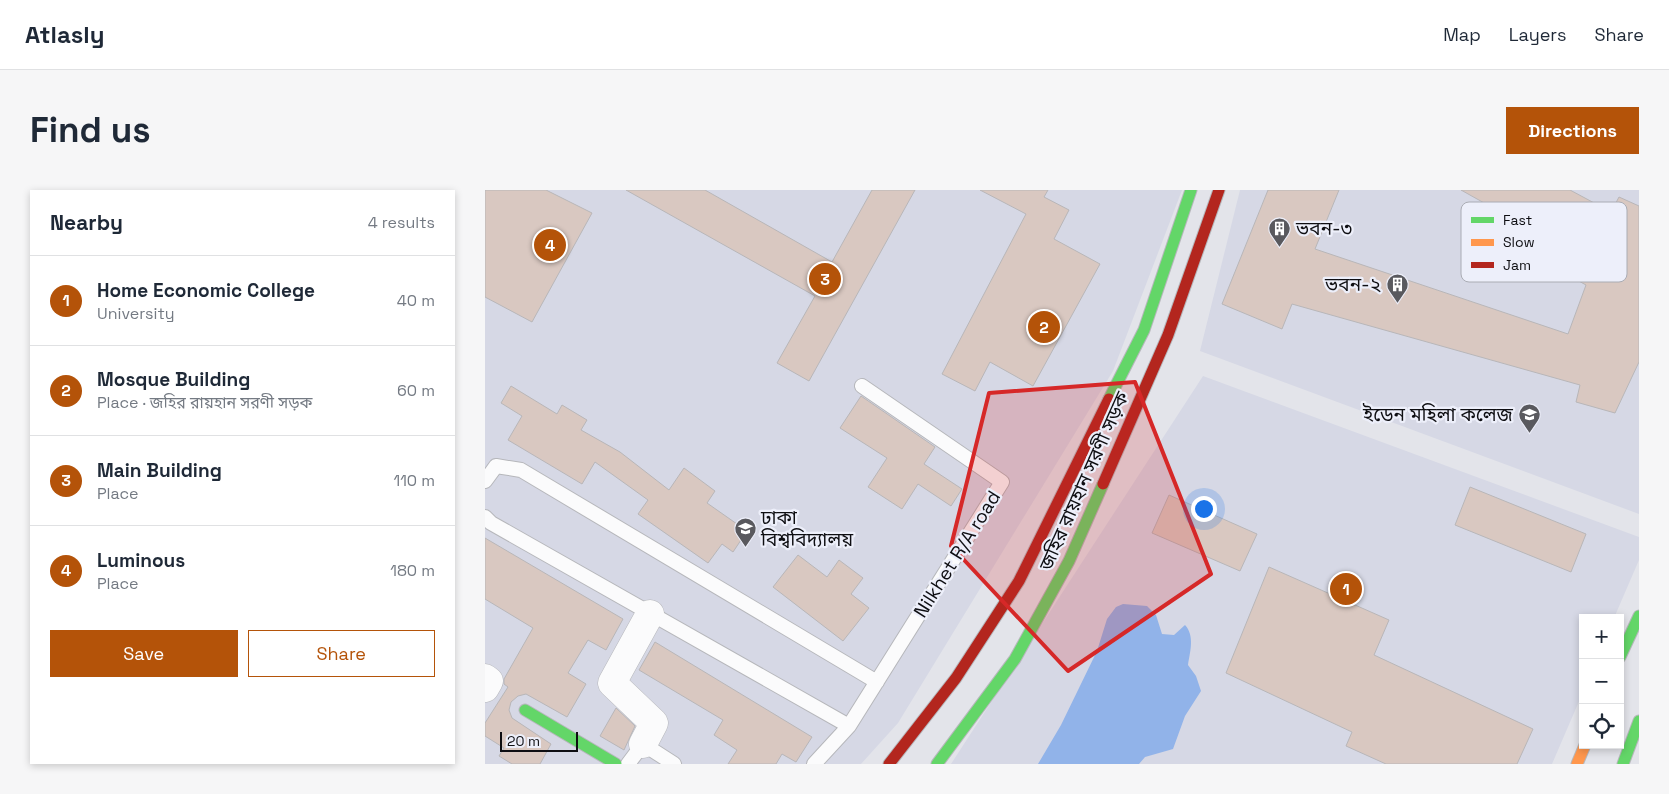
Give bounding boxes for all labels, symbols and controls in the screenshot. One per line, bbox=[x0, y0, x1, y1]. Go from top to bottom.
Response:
text: Atlasly bbox=[25, 19, 104, 50]
text: Map bbox=[1443, 23, 1481, 46]
text: Layers bbox=[1509, 23, 1566, 46]
text: Share bbox=[1594, 23, 1644, 46]
button: Directions bbox=[1506, 107, 1639, 154]
text: Find us bbox=[30, 108, 151, 152]
legend bbox=[1461, 202, 1627, 282]
text: Nearby bbox=[50, 209, 123, 236]
text: Fast bbox=[1503, 211, 1532, 229]
text: 4 results bbox=[368, 212, 435, 233]
building icon: ভবন-৩ bbox=[1268, 216, 1292, 247]
place label: ভবন-৩ bbox=[1295, 216, 1352, 241]
pin: 4 bbox=[534, 226, 566, 264]
text: Slow bbox=[1503, 233, 1535, 251]
text: Jam bbox=[1503, 256, 1531, 274]
pin: 3 bbox=[809, 260, 841, 298]
place label: ভবন-২ bbox=[1324, 272, 1381, 297]
building icon: ভবন-২ bbox=[1385, 272, 1409, 303]
text: Home Economic College bbox=[97, 278, 315, 303]
text: 1 bbox=[62, 290, 70, 311]
text: 40 m bbox=[397, 290, 435, 311]
text: University bbox=[97, 303, 175, 324]
pin: 2 bbox=[1028, 308, 1060, 346]
text: Mosque Building bbox=[97, 367, 250, 392]
text: 2 bbox=[61, 380, 71, 401]
text: 60 m bbox=[397, 380, 435, 401]
street label: জহির রায়হান সরণী সড়ক bbox=[1033, 387, 1135, 575]
text: Place · জহির রায়হান সরণী সড়ক bbox=[97, 392, 312, 413]
place label: ইডেন মহিলা কলেজ bbox=[1362, 402, 1514, 427]
school or university icon: ইডেন মহিলা কলেজ bbox=[1517, 402, 1541, 433]
text: Main Building bbox=[97, 458, 222, 483]
text: 3 bbox=[61, 470, 71, 491]
text: 110 m bbox=[393, 470, 435, 491]
text: Place bbox=[97, 483, 139, 504]
street label: Nilkhet R/A road bbox=[908, 486, 1006, 622]
your location bbox=[1191, 496, 1217, 522]
place label: ঢাকা বিশ্ববিদ্যালয় bbox=[760, 505, 854, 552]
school or university icon: ঢাকা বিশ্ববিদ্যালয় bbox=[733, 516, 757, 547]
text: Luminous bbox=[97, 548, 185, 573]
text: 4 bbox=[61, 560, 71, 581]
text: 180 m bbox=[390, 560, 435, 581]
pin: 1 bbox=[1330, 570, 1362, 608]
text: Place bbox=[97, 573, 139, 594]
map controls bbox=[1579, 614, 1624, 749]
button: + bbox=[1579, 614, 1624, 659]
button: Save bbox=[50, 630, 238, 677]
button: Share bbox=[248, 630, 435, 677]
button: − bbox=[1579, 659, 1624, 704]
button: locate bbox=[1579, 704, 1624, 749]
scale bar bbox=[500, 729, 577, 752]
text: 20 m bbox=[507, 732, 540, 750]

